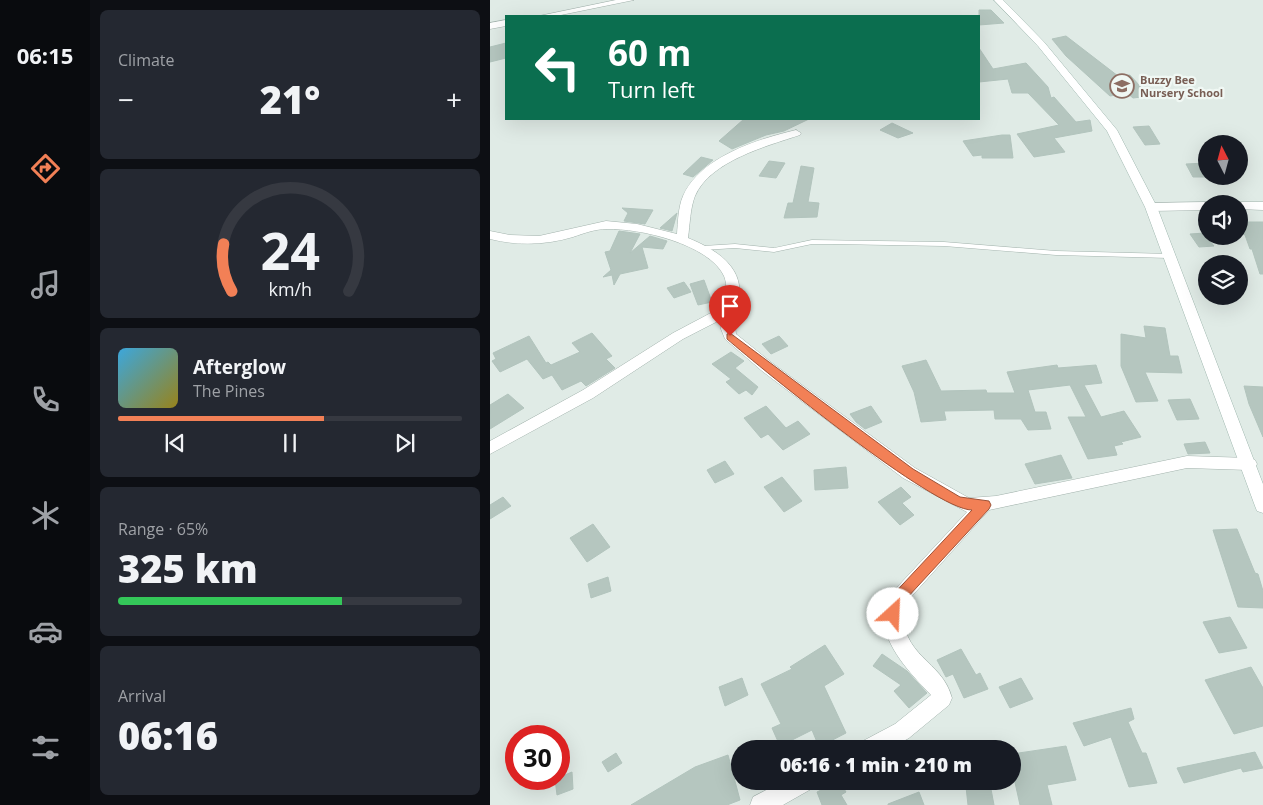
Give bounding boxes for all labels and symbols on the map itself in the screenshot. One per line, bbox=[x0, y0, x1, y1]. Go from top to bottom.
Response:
place label: Buzzy Bee Nursery School bbox=[1140, 72, 1223, 100]
school or university icon: Buzzy Bee Nursery School bbox=[1109, 73, 1135, 99]
north arrow bbox=[1198, 135, 1248, 185]
pin bbox=[709, 285, 751, 336]
position arrow bbox=[866, 587, 918, 639]
speed limit sign: 30 bbox=[505, 725, 570, 790]

